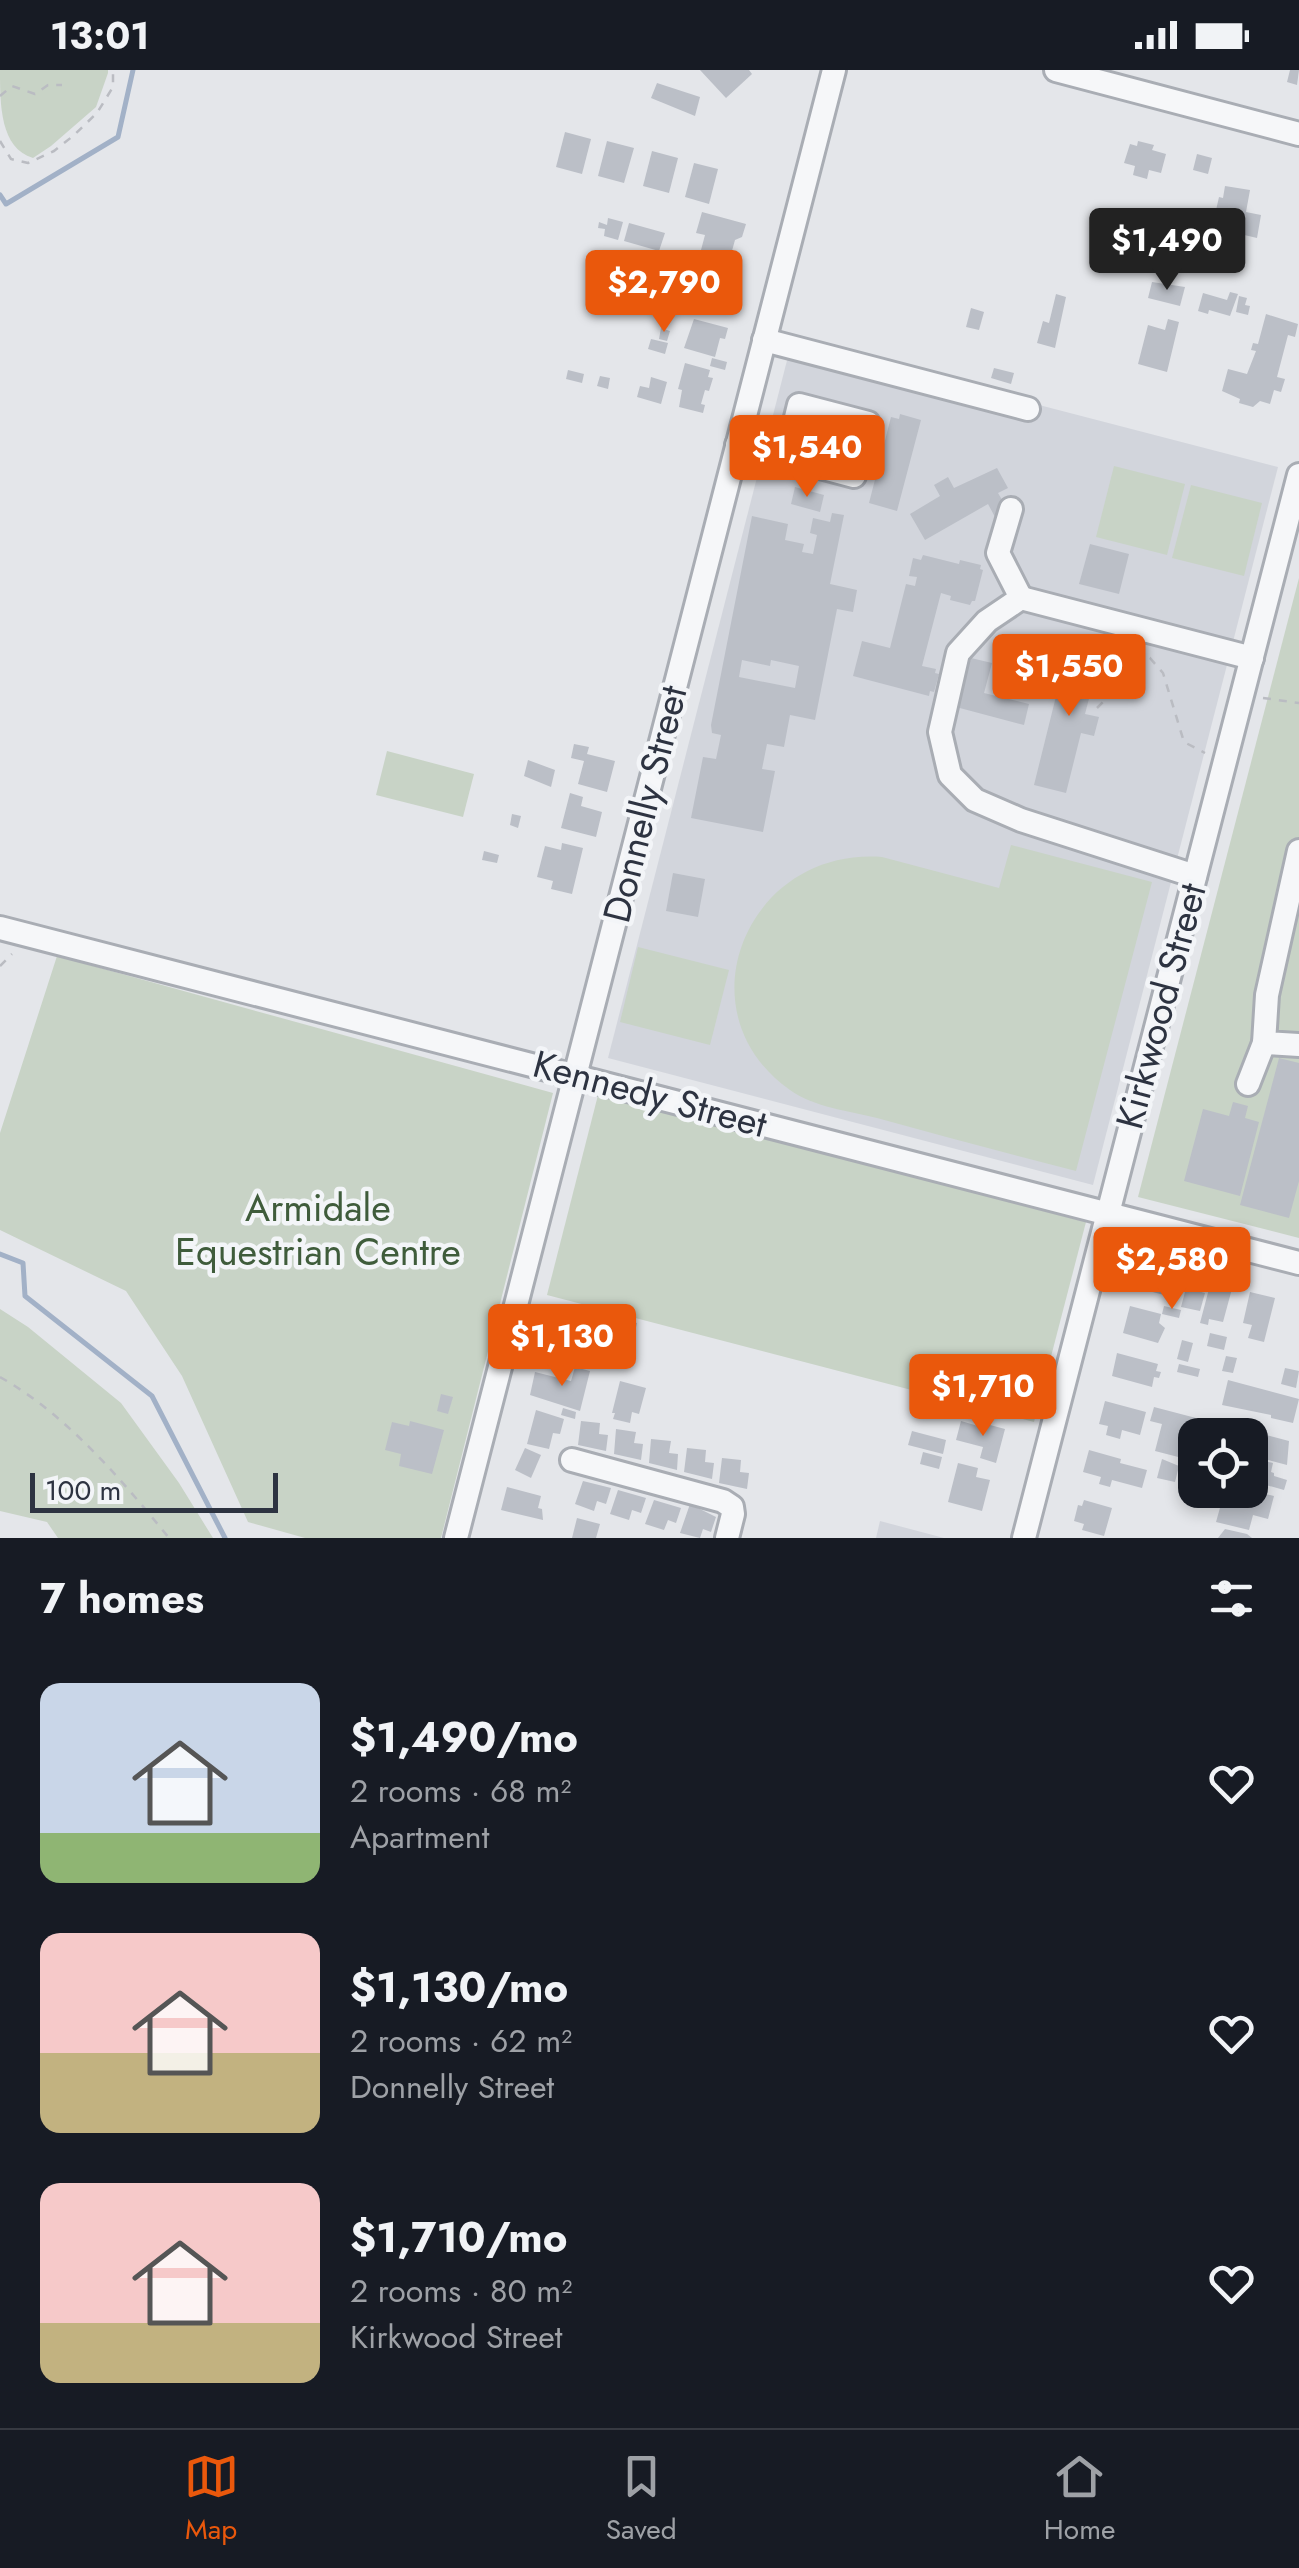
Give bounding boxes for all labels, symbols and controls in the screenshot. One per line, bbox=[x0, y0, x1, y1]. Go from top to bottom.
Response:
text: 13:01 bbox=[50, 8, 150, 63]
pin: $1,490 bbox=[1086, 208, 1248, 293]
text: $1,490 bbox=[1111, 217, 1223, 263]
pin: $2,790 bbox=[583, 250, 745, 335]
text: $2,790 bbox=[607, 259, 721, 305]
pin: $1,540 bbox=[726, 415, 888, 500]
text: $1,540 bbox=[752, 424, 862, 470]
pin: $1,550 bbox=[988, 634, 1150, 719]
text: $1,550 bbox=[1014, 643, 1124, 689]
street label: Donnelly Street bbox=[589, 680, 701, 928]
street label: Kirkwood Street bbox=[1101, 877, 1220, 1135]
street label: Kennedy Street bbox=[527, 1036, 773, 1151]
park label: Armidale Equestrian Centre bbox=[175, 1180, 461, 1279]
pin: $2,580 bbox=[1091, 1227, 1253, 1312]
text: $2,580 bbox=[1115, 1236, 1229, 1282]
pin: $1,130 bbox=[481, 1304, 643, 1389]
text: $1,130 bbox=[510, 1313, 614, 1359]
pin: $1,710 bbox=[902, 1354, 1064, 1439]
text: $1,710 bbox=[931, 1363, 1035, 1409]
map controls bbox=[1178, 1418, 1268, 1508]
button: locate bbox=[1178, 1418, 1268, 1508]
scale bar bbox=[30, 1468, 278, 1512]
text: 100 m bbox=[45, 1470, 121, 1511]
text: 7 homes bbox=[40, 1568, 204, 1629]
icon: filters bbox=[1204, 1571, 1259, 1626]
text: $1,490/mo bbox=[350, 1707, 578, 1768]
icon: home bbox=[120, 1723, 240, 1843]
icon: heart bbox=[1204, 1756, 1259, 1811]
text: 2 rooms · 68 m² bbox=[350, 1768, 571, 1814]
text: Apartment bbox=[350, 1814, 489, 1860]
text: $1,130/mo bbox=[350, 1957, 568, 2018]
icon: home bbox=[120, 1973, 240, 2093]
icon: heart bbox=[1204, 2006, 1259, 2061]
text: 2 rooms · 62 m² bbox=[350, 2018, 572, 2064]
text: Donnelly Street bbox=[350, 2064, 554, 2110]
text: $1,710/mo bbox=[350, 2207, 567, 2268]
icon: home bbox=[120, 2223, 240, 2343]
icon: heart bbox=[1204, 2256, 1259, 2311]
text: 2 rooms · 80 m² bbox=[350, 2268, 572, 2314]
text: Kirkwood Street bbox=[350, 2314, 562, 2360]
tab: Map bbox=[184, 2449, 239, 2550]
tab: Saved bbox=[606, 2449, 677, 2550]
tab: Home bbox=[1044, 2449, 1115, 2550]

